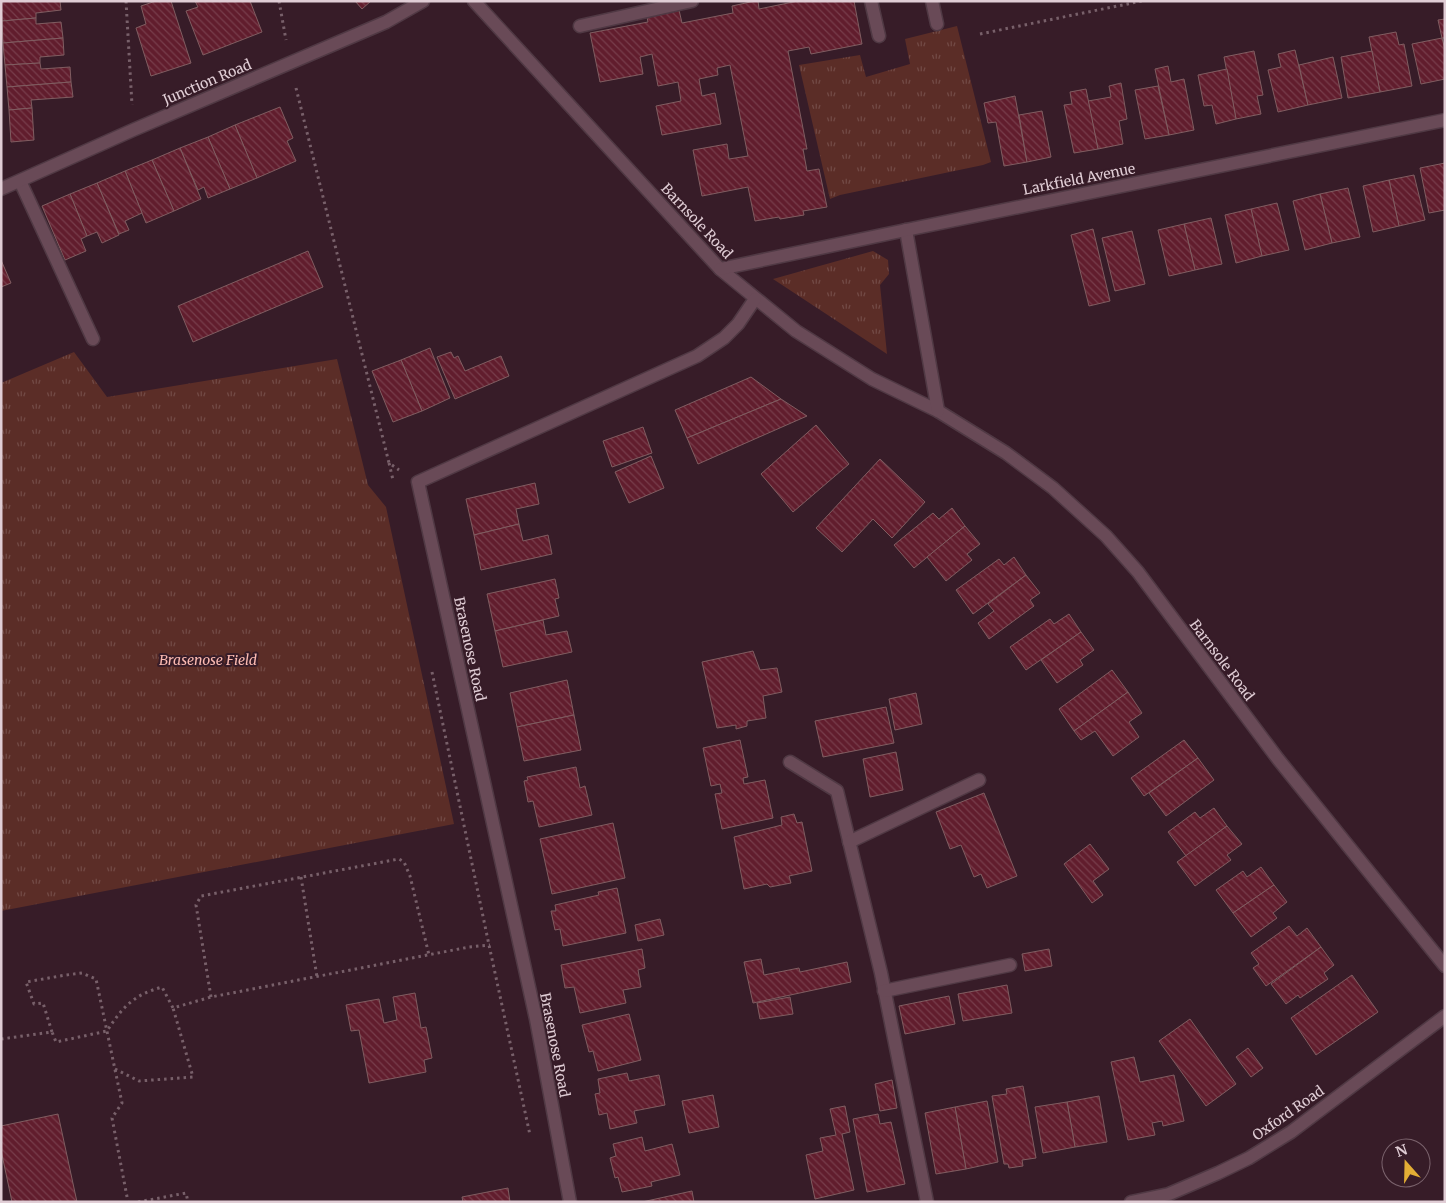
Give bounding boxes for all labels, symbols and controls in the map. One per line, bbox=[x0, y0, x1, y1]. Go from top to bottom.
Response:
street label: Junction Road bbox=[159, 55, 255, 109]
street label: Larkfield Avenue bbox=[1021, 159, 1137, 199]
street label: Barnsole Road bbox=[657, 179, 737, 263]
street label: Brasenose Road bbox=[450, 595, 490, 703]
street label: Barnsole Road bbox=[1186, 616, 1259, 705]
park label: Brasenose Field bbox=[159, 651, 257, 669]
street label: Brasenose Road bbox=[536, 991, 574, 1099]
street label: Oxford Road bbox=[1249, 1081, 1328, 1144]
north arrow bbox=[1381, 1138, 1431, 1188]
text: N bbox=[1393, 1140, 1410, 1161]

